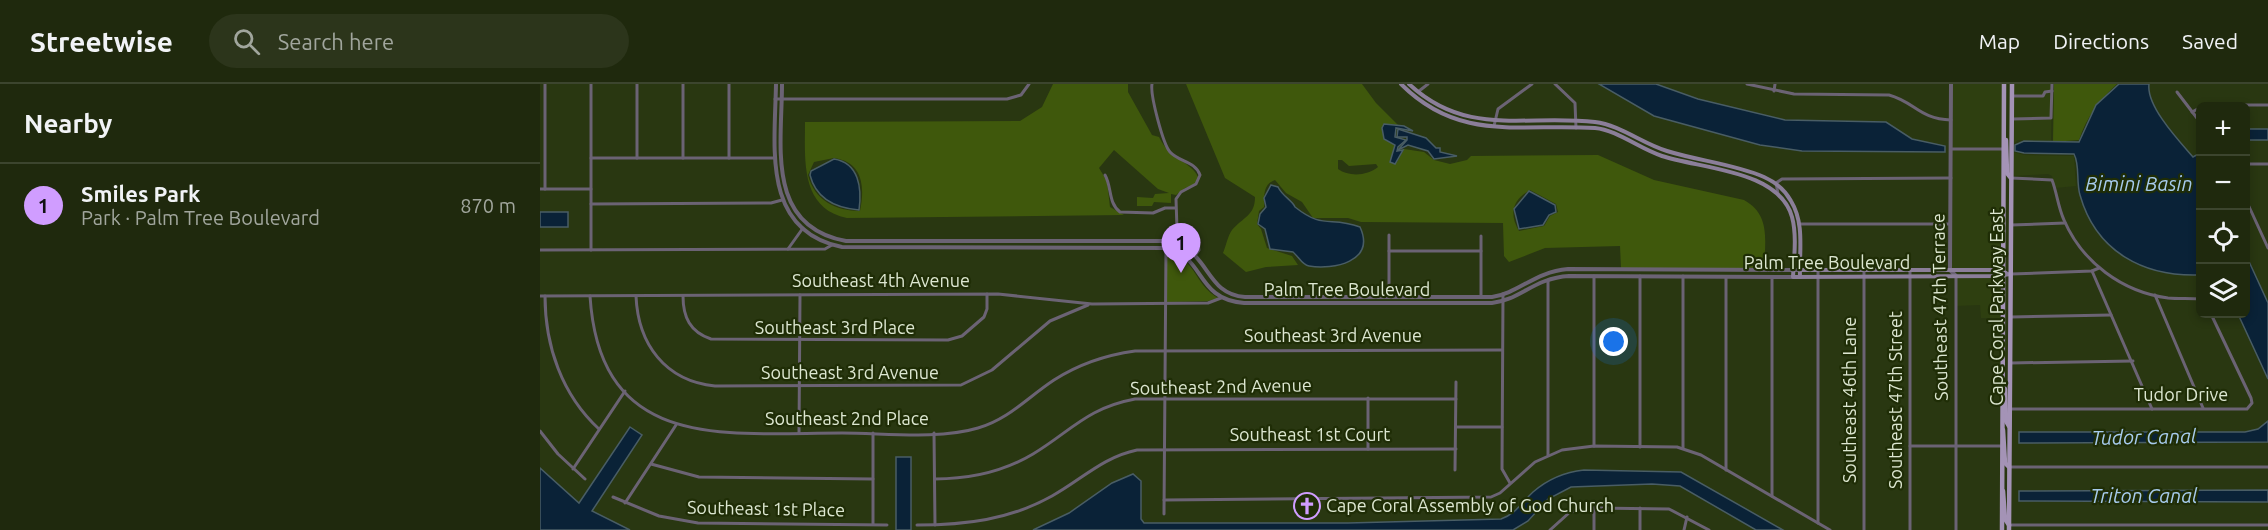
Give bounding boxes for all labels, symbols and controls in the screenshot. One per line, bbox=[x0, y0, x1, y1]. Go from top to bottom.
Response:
search box bbox=[209, 14, 629, 68]
icon: search bbox=[230, 25, 263, 58]
text: Streetwise bbox=[30, 26, 173, 57]
text: Search here bbox=[278, 29, 394, 54]
text: Map bbox=[1979, 29, 2020, 53]
text: Directions bbox=[2053, 29, 2149, 53]
text: Saved bbox=[2182, 29, 2238, 53]
map controls bbox=[2196, 102, 2250, 318]
button: + bbox=[2196, 102, 2250, 156]
text: Nearby bbox=[24, 109, 112, 138]
button: − bbox=[2196, 156, 2250, 210]
water label: Bimini Basin bbox=[2085, 172, 2193, 195]
text: Smiles Park bbox=[81, 181, 200, 206]
text: 1 bbox=[38, 194, 49, 217]
text: 870 m bbox=[460, 194, 516, 217]
text: Park · Palm Tree Boulevard bbox=[81, 206, 320, 229]
street label: Cape Coral Parkway East bbox=[1986, 208, 2006, 406]
button: locate bbox=[2196, 210, 2250, 264]
street label: Southeast 47th Terrace bbox=[1927, 213, 1951, 401]
pin: 1 bbox=[1162, 224, 1200, 273]
street label: Palm Tree Boulevard bbox=[1744, 252, 1910, 272]
button: layers bbox=[2196, 264, 2250, 318]
street label: Southeast 4th Avenue bbox=[792, 270, 970, 290]
street label: Palm Tree Boulevard bbox=[1264, 279, 1430, 299]
street label: Southeast 47th Street bbox=[1885, 311, 1905, 489]
street label: Southeast 3rd Place bbox=[755, 317, 915, 337]
street label: Southeast 46th Lane bbox=[1839, 317, 1859, 483]
street label: Southeast 3rd Avenue bbox=[1244, 325, 1422, 345]
your location bbox=[1599, 327, 1628, 356]
street label: Southeast 3rd Avenue bbox=[761, 362, 939, 382]
street label: Southeast 2nd Avenue bbox=[1130, 374, 1312, 398]
street label: Tudor Drive bbox=[2134, 384, 2228, 404]
street label: Southeast 2nd Place bbox=[765, 408, 929, 428]
street label: Southeast 1st Court bbox=[1230, 424, 1390, 444]
water label: Tudor Canal bbox=[2091, 424, 2197, 449]
water label: Triton Canal bbox=[2090, 484, 2198, 507]
church icon: Cape Coral Assembly of God Church bbox=[1292, 491, 1322, 521]
place label: Cape Coral Assembly of God Church bbox=[1326, 495, 1614, 515]
street label: Southeast 1st Place bbox=[687, 497, 845, 519]

